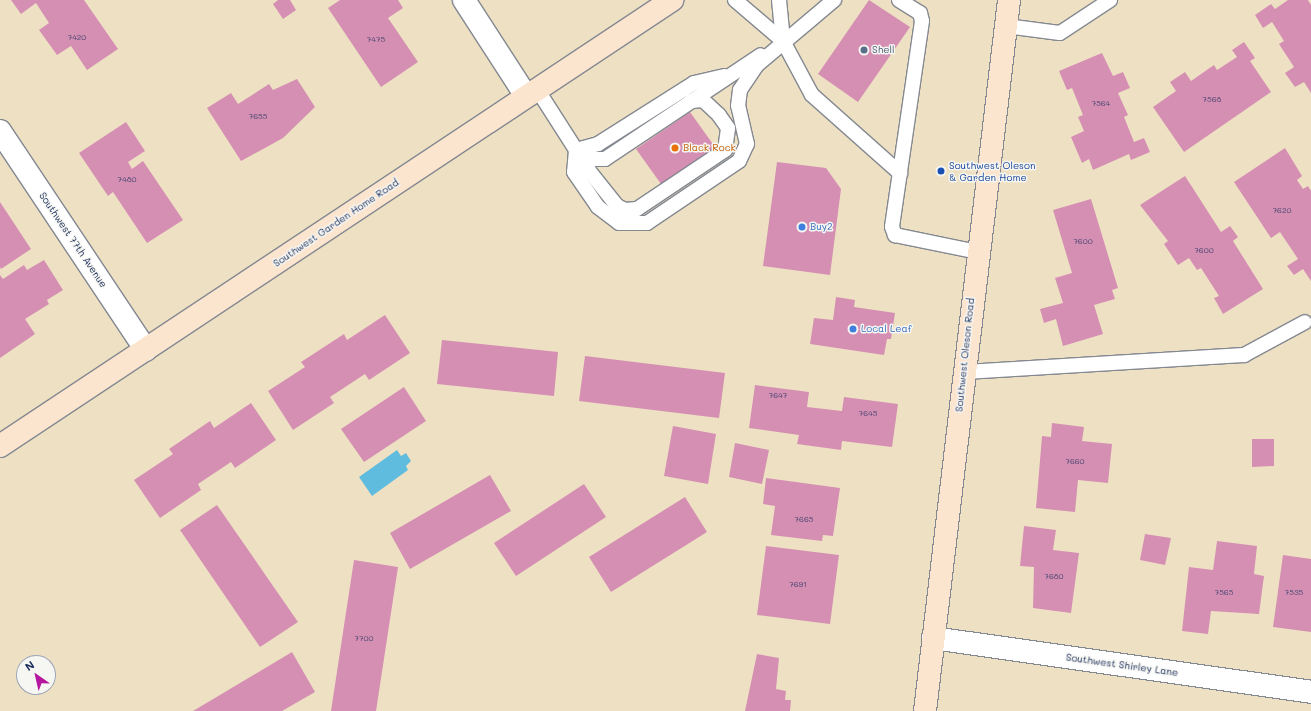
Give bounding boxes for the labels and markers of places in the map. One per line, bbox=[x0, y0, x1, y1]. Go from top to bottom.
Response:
place label: Shell bbox=[872, 44, 894, 56]
marker: Shell bbox=[859, 45, 869, 55]
place label: Black Rock bbox=[683, 142, 736, 154]
marker: Black Rock bbox=[670, 143, 680, 153]
place label: Southwest Oleson & Garden Home bbox=[949, 159, 1035, 182]
marker: Southwest Oleson & Garden Home bbox=[936, 166, 946, 176]
place label: Buy2 bbox=[810, 221, 832, 233]
marker: Buy2 bbox=[797, 222, 807, 232]
place label: Local Leaf bbox=[861, 323, 912, 335]
marker: Local Leaf bbox=[848, 324, 858, 334]

